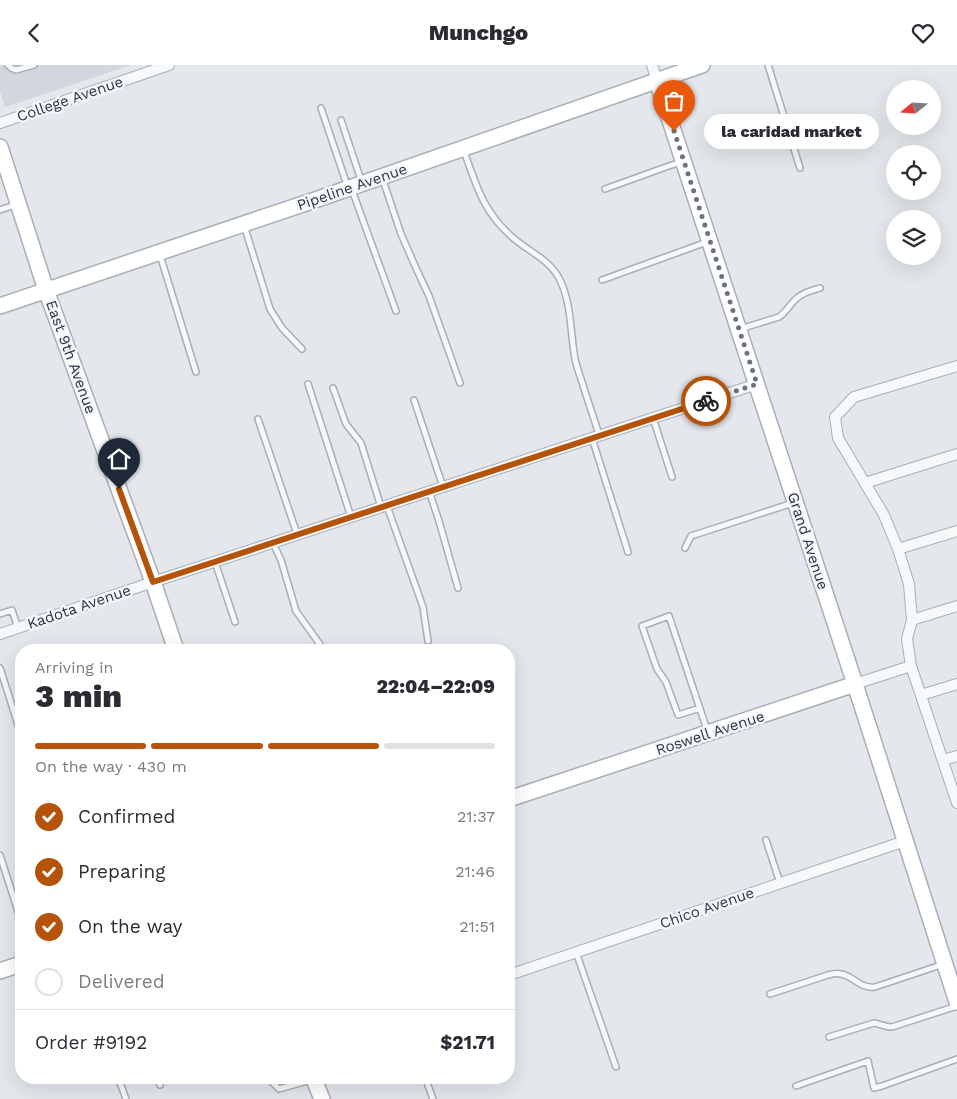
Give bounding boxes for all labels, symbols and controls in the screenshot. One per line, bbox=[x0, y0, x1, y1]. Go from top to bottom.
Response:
icon: back bbox=[20, 19, 48, 47]
icon: heart bbox=[909, 19, 937, 47]
text: Munchgo bbox=[429, 20, 528, 45]
street label: College Avenue bbox=[14, 72, 126, 126]
pin bbox=[653, 80, 695, 131]
north arrow bbox=[886, 80, 941, 135]
map controls bbox=[886, 80, 941, 265]
icon: bag bbox=[660, 87, 688, 115]
callout: la caridad market bbox=[704, 113, 879, 149]
text: la caridad market bbox=[721, 122, 862, 141]
button: locate bbox=[886, 145, 941, 200]
street label: Pipeline Avenue bbox=[295, 160, 409, 214]
button: layers bbox=[886, 210, 941, 265]
street label: East 9th Avenue bbox=[42, 298, 100, 416]
courier bbox=[681, 376, 731, 426]
icon: bike bbox=[692, 387, 720, 415]
pin bbox=[98, 438, 140, 489]
icon: home bbox=[105, 445, 133, 473]
street label: Grand Avenue bbox=[784, 490, 832, 592]
street label: Kadota Avenue bbox=[25, 581, 133, 633]
text: Arriving in bbox=[35, 658, 113, 677]
text: 22:04–22:09 bbox=[376, 675, 495, 698]
text: 3 min bbox=[35, 677, 122, 715]
street label: Roswell Avenue bbox=[653, 707, 767, 759]
text: On the way · 430 m bbox=[35, 757, 187, 776]
icon: check bbox=[35, 803, 63, 831]
text: Confirmed bbox=[78, 805, 175, 828]
text: 21:37 bbox=[457, 807, 495, 826]
icon: check bbox=[35, 858, 63, 886]
text: Preparing bbox=[78, 860, 165, 883]
text: 21:46 bbox=[455, 862, 495, 881]
street label: Chico Avenue bbox=[657, 883, 757, 933]
icon: check bbox=[35, 913, 63, 941]
text: On the way bbox=[78, 915, 182, 938]
text: 21:51 bbox=[459, 917, 495, 936]
text: Delivered bbox=[78, 970, 165, 993]
text: Order #9192 bbox=[35, 1031, 147, 1054]
text: $21.71 bbox=[440, 1031, 495, 1054]

